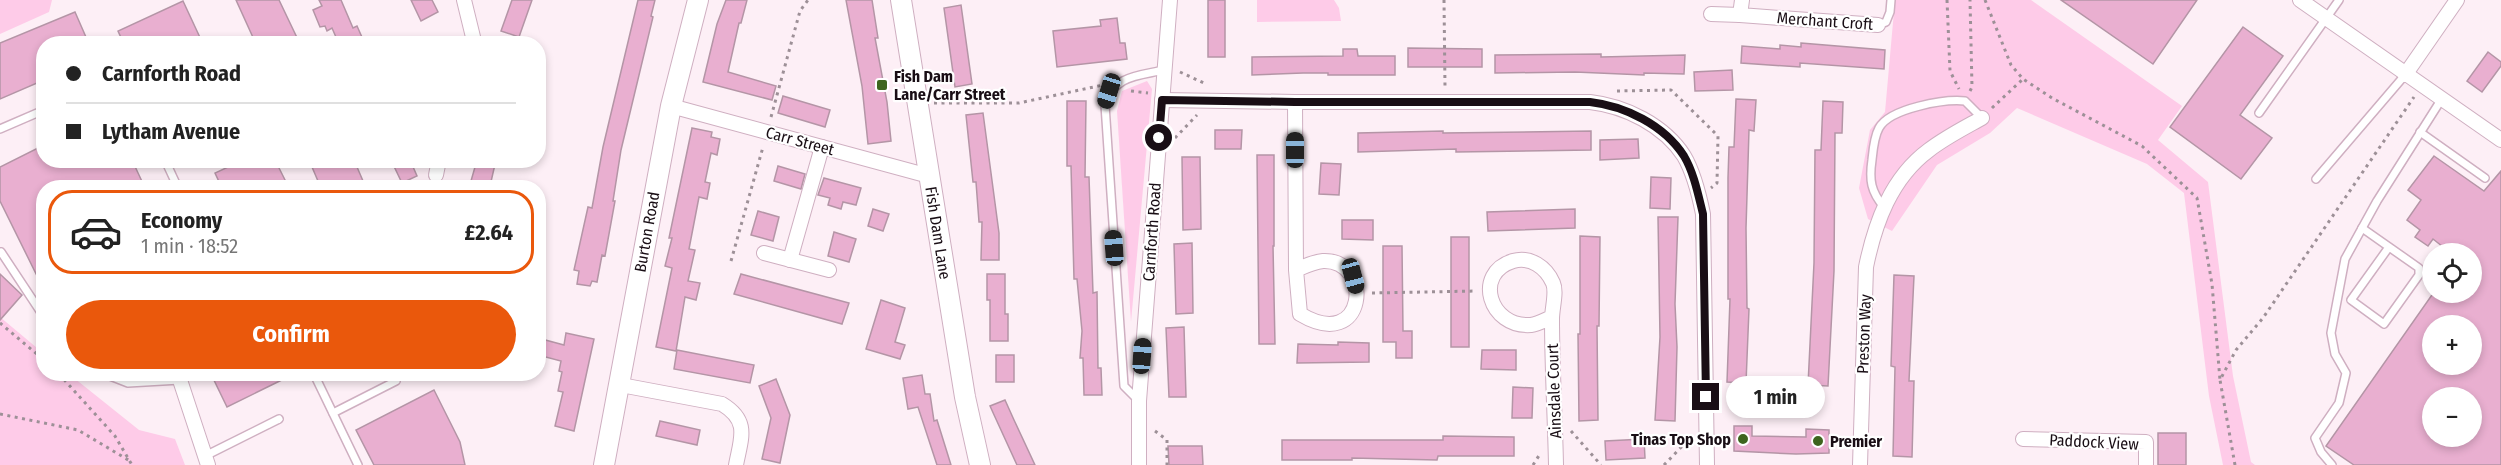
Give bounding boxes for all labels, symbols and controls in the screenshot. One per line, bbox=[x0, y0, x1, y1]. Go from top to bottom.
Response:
street label: Merchant Croft bbox=[1776, 8, 1875, 34]
text: Carnforth Road bbox=[102, 60, 241, 87]
place label: Fish Dam Lane/Carr Street bbox=[894, 67, 1006, 104]
car bbox=[1095, 71, 1123, 111]
marker: Fish Dam Lane/Carr Street bbox=[875, 78, 889, 92]
text: Lytham Avenue bbox=[102, 118, 240, 145]
street label: Carr Street bbox=[764, 123, 837, 159]
route start bbox=[1145, 124, 1172, 151]
car bbox=[1286, 132, 1304, 168]
street label: Carnforth Road bbox=[1139, 182, 1165, 282]
street label: Fish Dam Lane bbox=[921, 185, 955, 281]
street label: Burton Road bbox=[631, 190, 663, 274]
icon: car bbox=[69, 205, 123, 259]
text: Economy bbox=[141, 207, 222, 234]
text: £2.64 bbox=[464, 219, 513, 246]
car bbox=[1104, 229, 1124, 267]
text: 1 min · 18:52 bbox=[141, 234, 238, 258]
map controls bbox=[2422, 243, 2482, 447]
button: locate bbox=[2422, 243, 2482, 303]
car bbox=[1340, 256, 1366, 296]
street label: Preston Way bbox=[1853, 293, 1875, 374]
button: Confirm bbox=[66, 300, 516, 369]
button: + bbox=[2422, 315, 2482, 375]
car bbox=[1132, 337, 1152, 375]
street label: Ainsdale Court bbox=[1543, 342, 1565, 439]
callout: 1 min bbox=[1727, 376, 1826, 418]
route end bbox=[1692, 383, 1719, 410]
text: 1 min bbox=[1754, 385, 1797, 409]
button: − bbox=[2422, 387, 2482, 447]
place label: Tinas Top Shop bbox=[1631, 430, 1731, 449]
street label: Paddock View bbox=[2049, 430, 2140, 454]
marker: Tinas Top Shop bbox=[1736, 432, 1750, 446]
place label: Premier bbox=[1830, 432, 1882, 451]
marker: Premier bbox=[1811, 434, 1825, 448]

